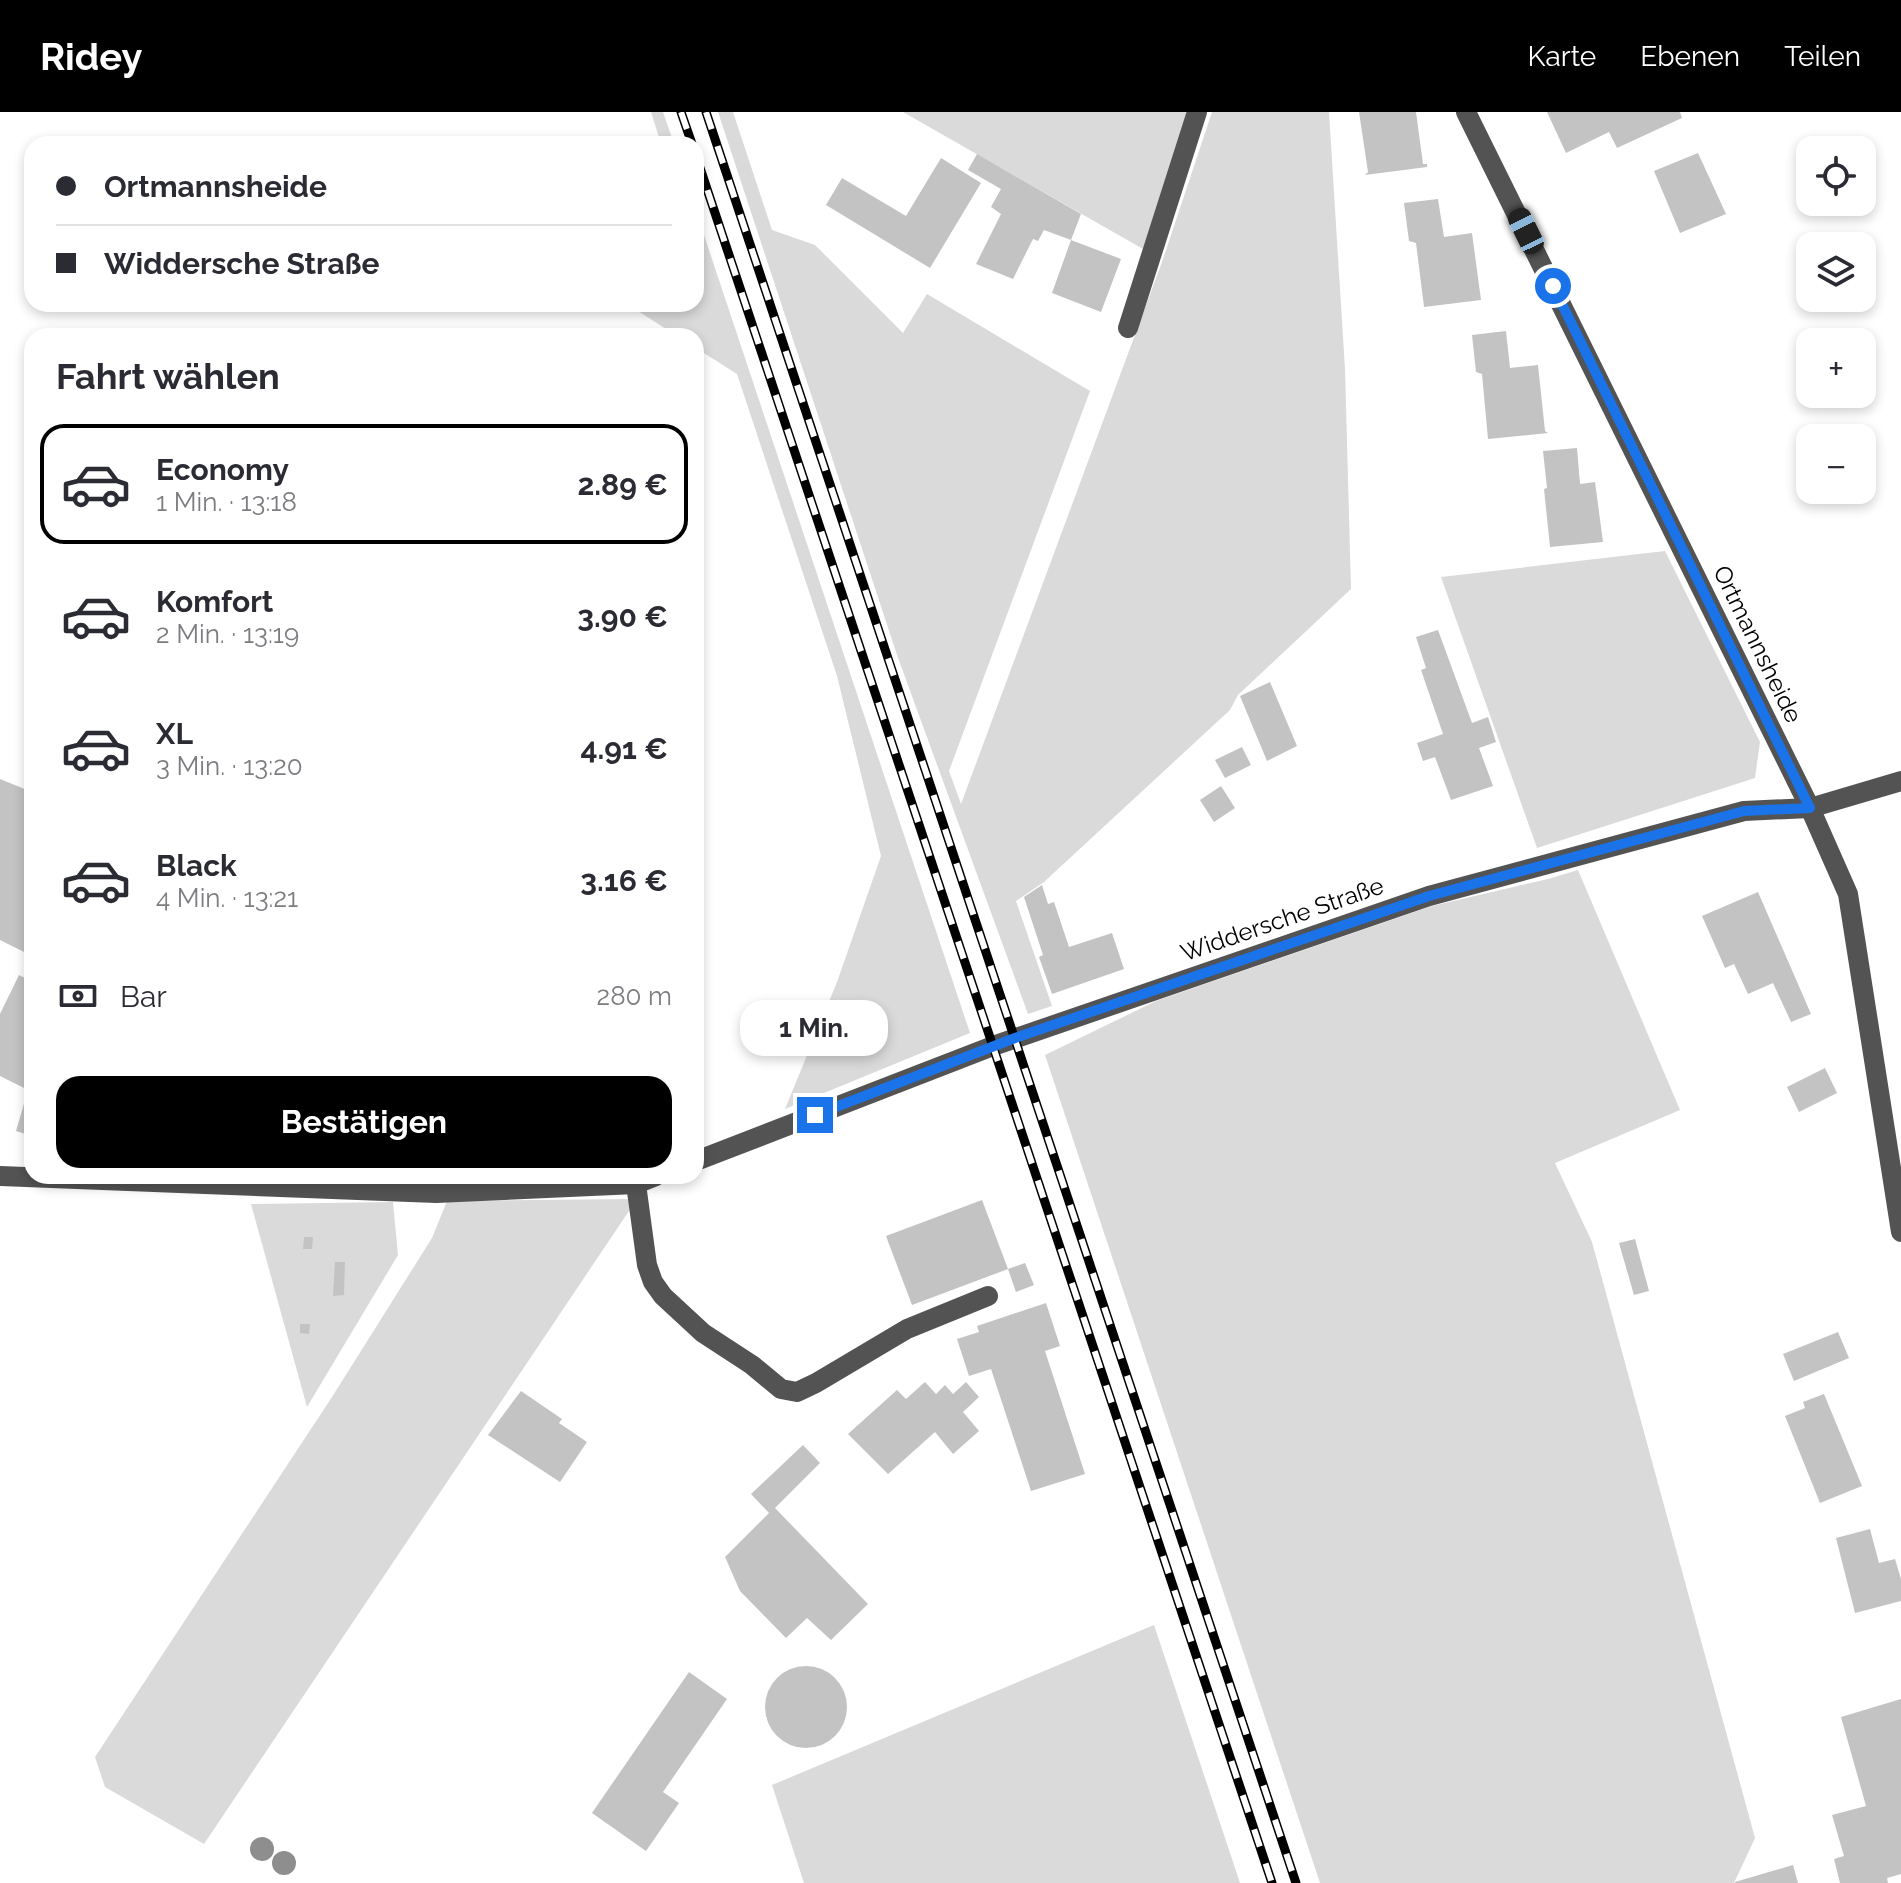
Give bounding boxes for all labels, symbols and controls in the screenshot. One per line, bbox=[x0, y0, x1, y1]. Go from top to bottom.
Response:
text: Ridey bbox=[40, 34, 142, 79]
text: Karte bbox=[1528, 40, 1596, 73]
text: Ebenen bbox=[1640, 40, 1740, 73]
text: Teilen bbox=[1784, 40, 1861, 73]
map controls bbox=[1796, 136, 1876, 504]
button: locate bbox=[1796, 136, 1876, 216]
text: Ortmannsheide bbox=[104, 169, 327, 204]
car bbox=[1505, 204, 1547, 258]
button: layers bbox=[1796, 232, 1876, 312]
text: Widdersche Straße bbox=[104, 246, 380, 281]
route start bbox=[1535, 268, 1571, 304]
button: + bbox=[1796, 328, 1876, 408]
text: Fahrt wählen bbox=[56, 355, 280, 397]
button: − bbox=[1796, 424, 1876, 504]
icon: car bbox=[60, 448, 132, 520]
text: Economy bbox=[156, 452, 289, 487]
text: 2.89 € bbox=[577, 467, 668, 502]
text: 1 Min. · 13:18 bbox=[156, 487, 297, 517]
street label: Ortmannsheide bbox=[1707, 561, 1809, 727]
icon: car bbox=[60, 580, 132, 652]
text: Komfort bbox=[156, 584, 273, 619]
text: 3.90 € bbox=[577, 599, 668, 634]
text: 2 Min. · 13:19 bbox=[156, 619, 299, 649]
icon: car bbox=[60, 712, 132, 784]
text: XL bbox=[156, 716, 193, 751]
text: 4.91 € bbox=[580, 731, 668, 766]
text: 3 Min. · 13:20 bbox=[156, 751, 303, 781]
icon: car bbox=[60, 844, 132, 916]
text: Black bbox=[156, 848, 237, 883]
text: 3.16 € bbox=[580, 863, 668, 898]
street label: Widdersche Straße bbox=[1177, 871, 1387, 967]
text: 4 Min. · 13:21 bbox=[156, 883, 298, 913]
icon: cash bbox=[56, 974, 100, 1018]
text: Bar bbox=[120, 979, 167, 1014]
text: 280 m bbox=[597, 981, 672, 1011]
callout: 1 Min. bbox=[741, 999, 889, 1055]
text: 1 Min. bbox=[779, 1013, 849, 1043]
button: Bestätigen bbox=[56, 1076, 672, 1168]
route end bbox=[797, 1097, 833, 1133]

